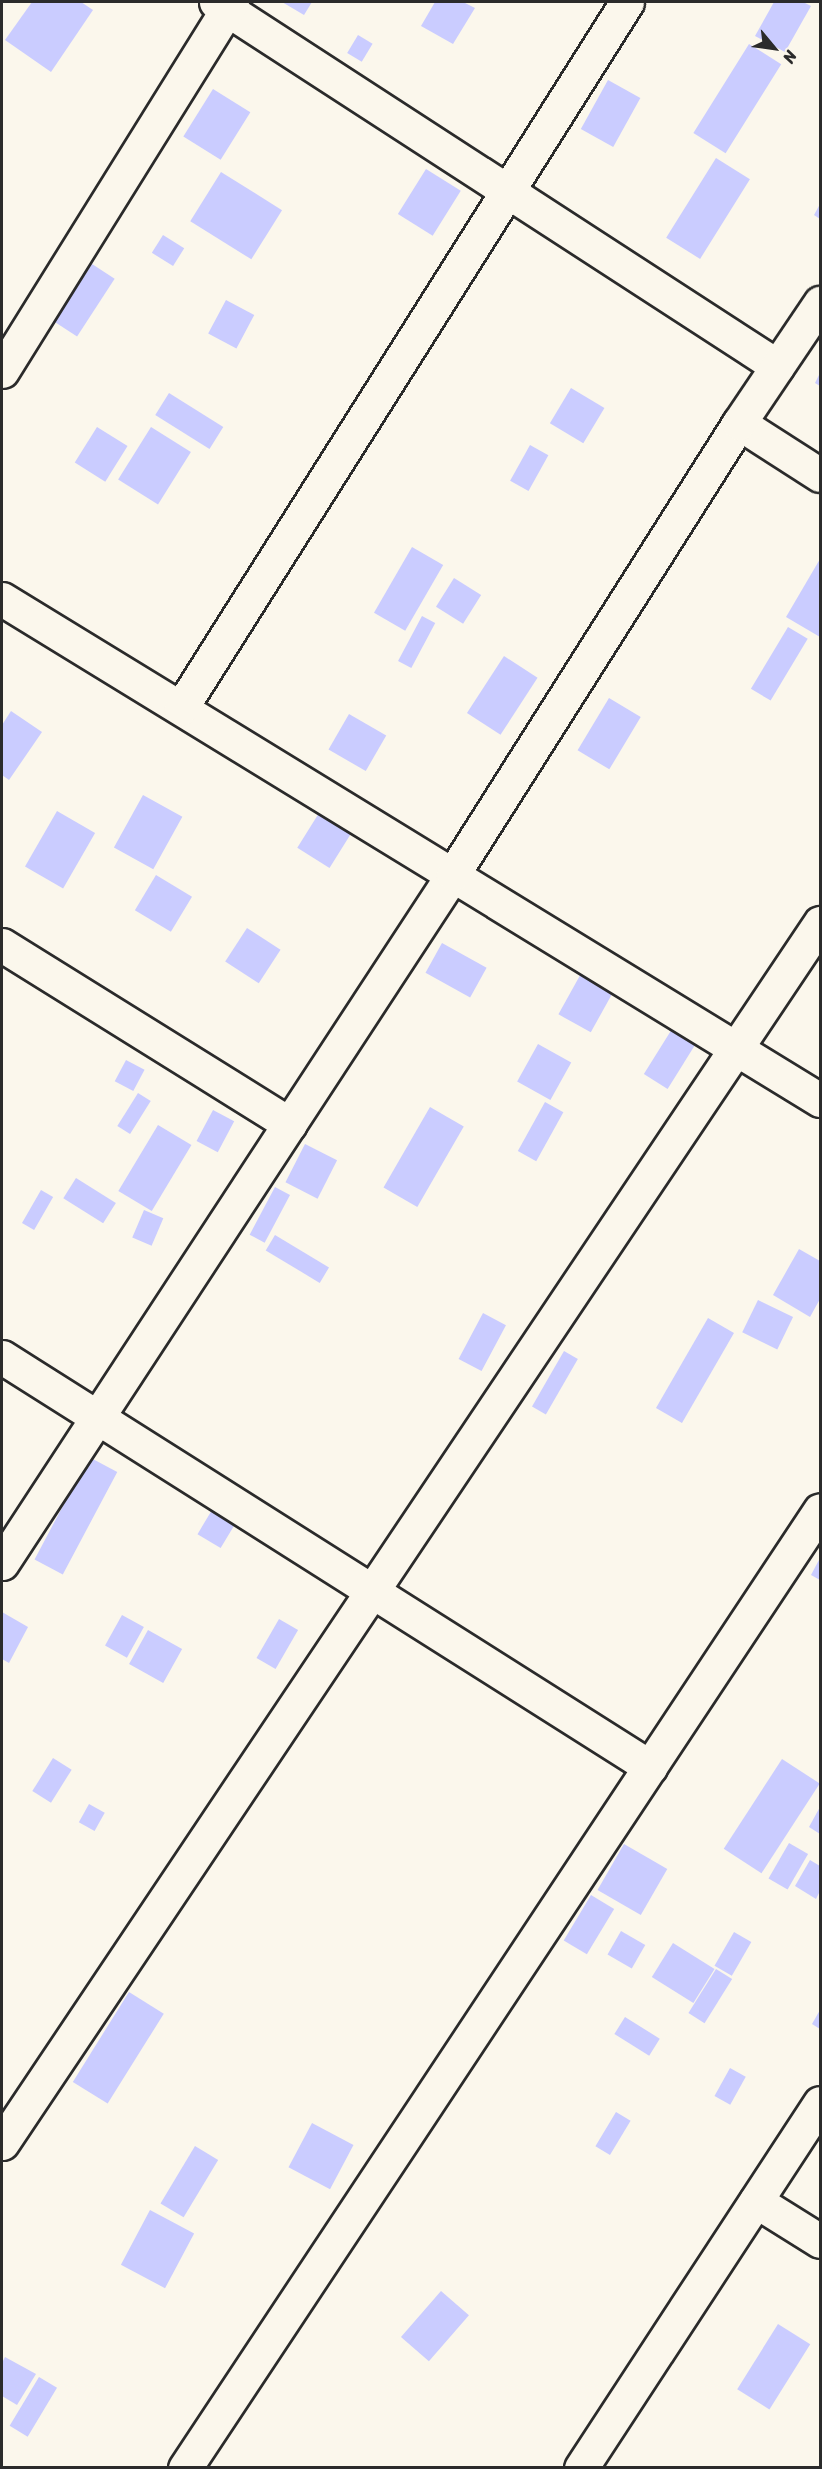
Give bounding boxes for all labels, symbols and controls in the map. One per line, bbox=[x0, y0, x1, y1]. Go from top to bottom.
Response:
north arrow bbox=[744, 18, 804, 78]
text: N bbox=[775, 45, 806, 69]

